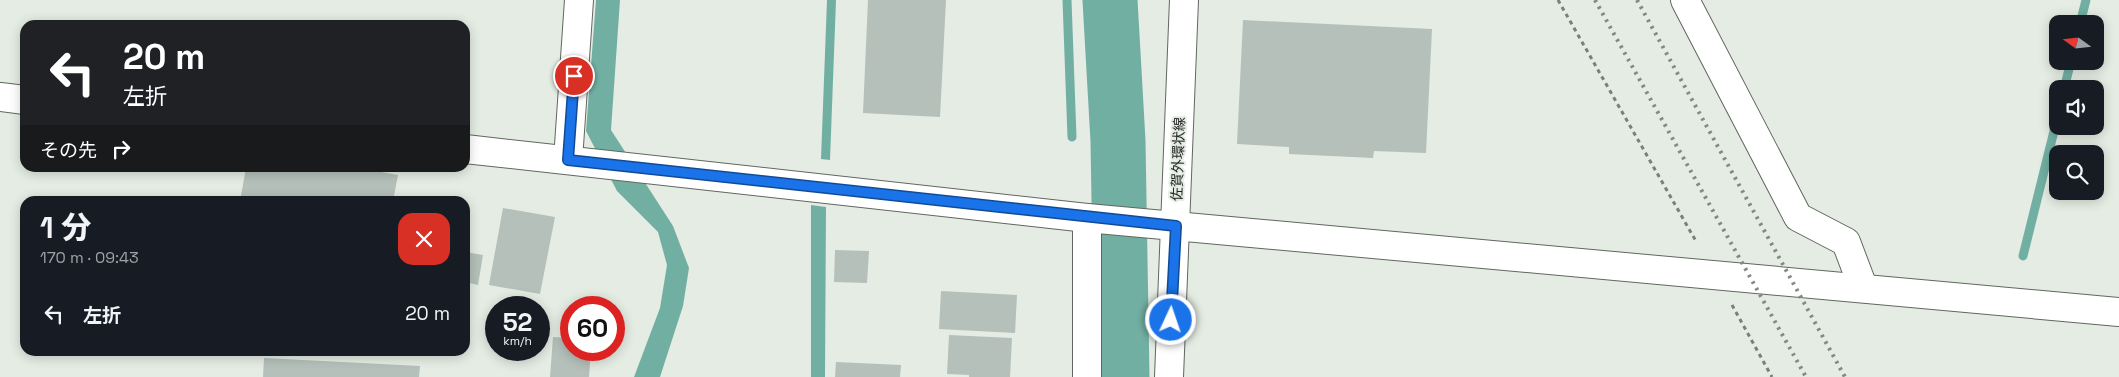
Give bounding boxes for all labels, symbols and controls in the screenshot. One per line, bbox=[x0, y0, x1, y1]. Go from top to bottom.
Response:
north arrow bbox=[2049, 15, 2104, 70]
map controls bbox=[2049, 15, 2104, 200]
text: 20 m bbox=[123, 35, 205, 79]
icon: left bbox=[40, 40, 105, 105]
pin bbox=[553, 55, 595, 97]
icon: arrive bbox=[560, 62, 588, 90]
button: sound bbox=[2049, 80, 2104, 135]
text: 左折 bbox=[123, 82, 167, 110]
street label: 佐賀外環状線 bbox=[1168, 117, 1188, 201]
icon: right bbox=[107, 135, 135, 163]
text: その先 bbox=[40, 138, 97, 163]
button: search bbox=[2049, 145, 2104, 200]
text: 1 分 bbox=[40, 208, 91, 247]
button: close bbox=[398, 213, 450, 265]
text: 170 m · 09:43 bbox=[40, 247, 139, 268]
position arrow bbox=[1144, 293, 1196, 345]
speed limit sign: 60 bbox=[560, 296, 625, 361]
icon: left bbox=[40, 300, 68, 328]
text: 20 m bbox=[405, 301, 450, 326]
text: 左折 bbox=[83, 303, 121, 328]
text: 52 bbox=[503, 306, 532, 338]
text: km/h bbox=[503, 333, 532, 349]

